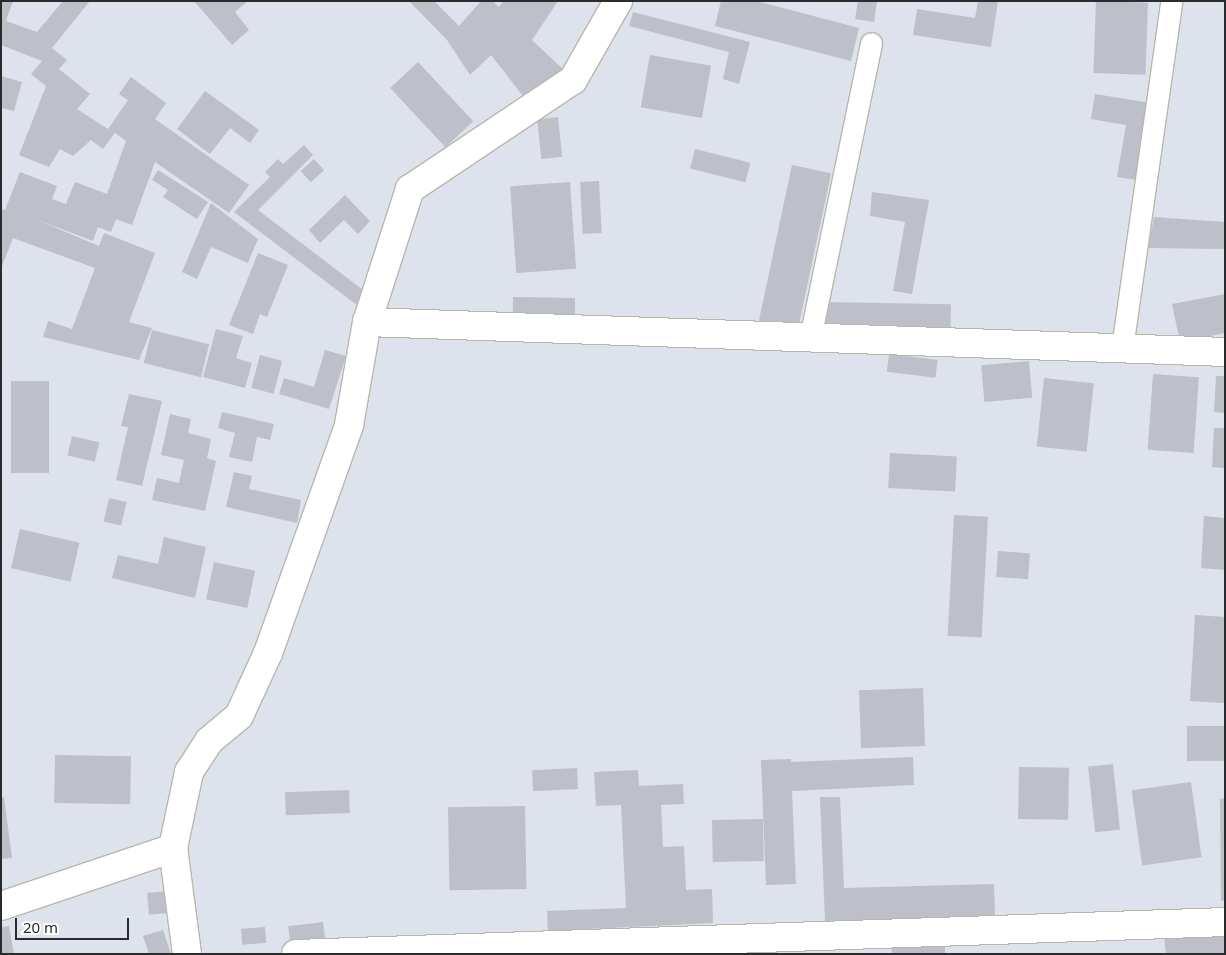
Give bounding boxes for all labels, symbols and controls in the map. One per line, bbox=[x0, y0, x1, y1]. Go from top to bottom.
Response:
scale bar bbox=[18, 908, 131, 940]
text: 20 m bbox=[23, 917, 58, 937]

